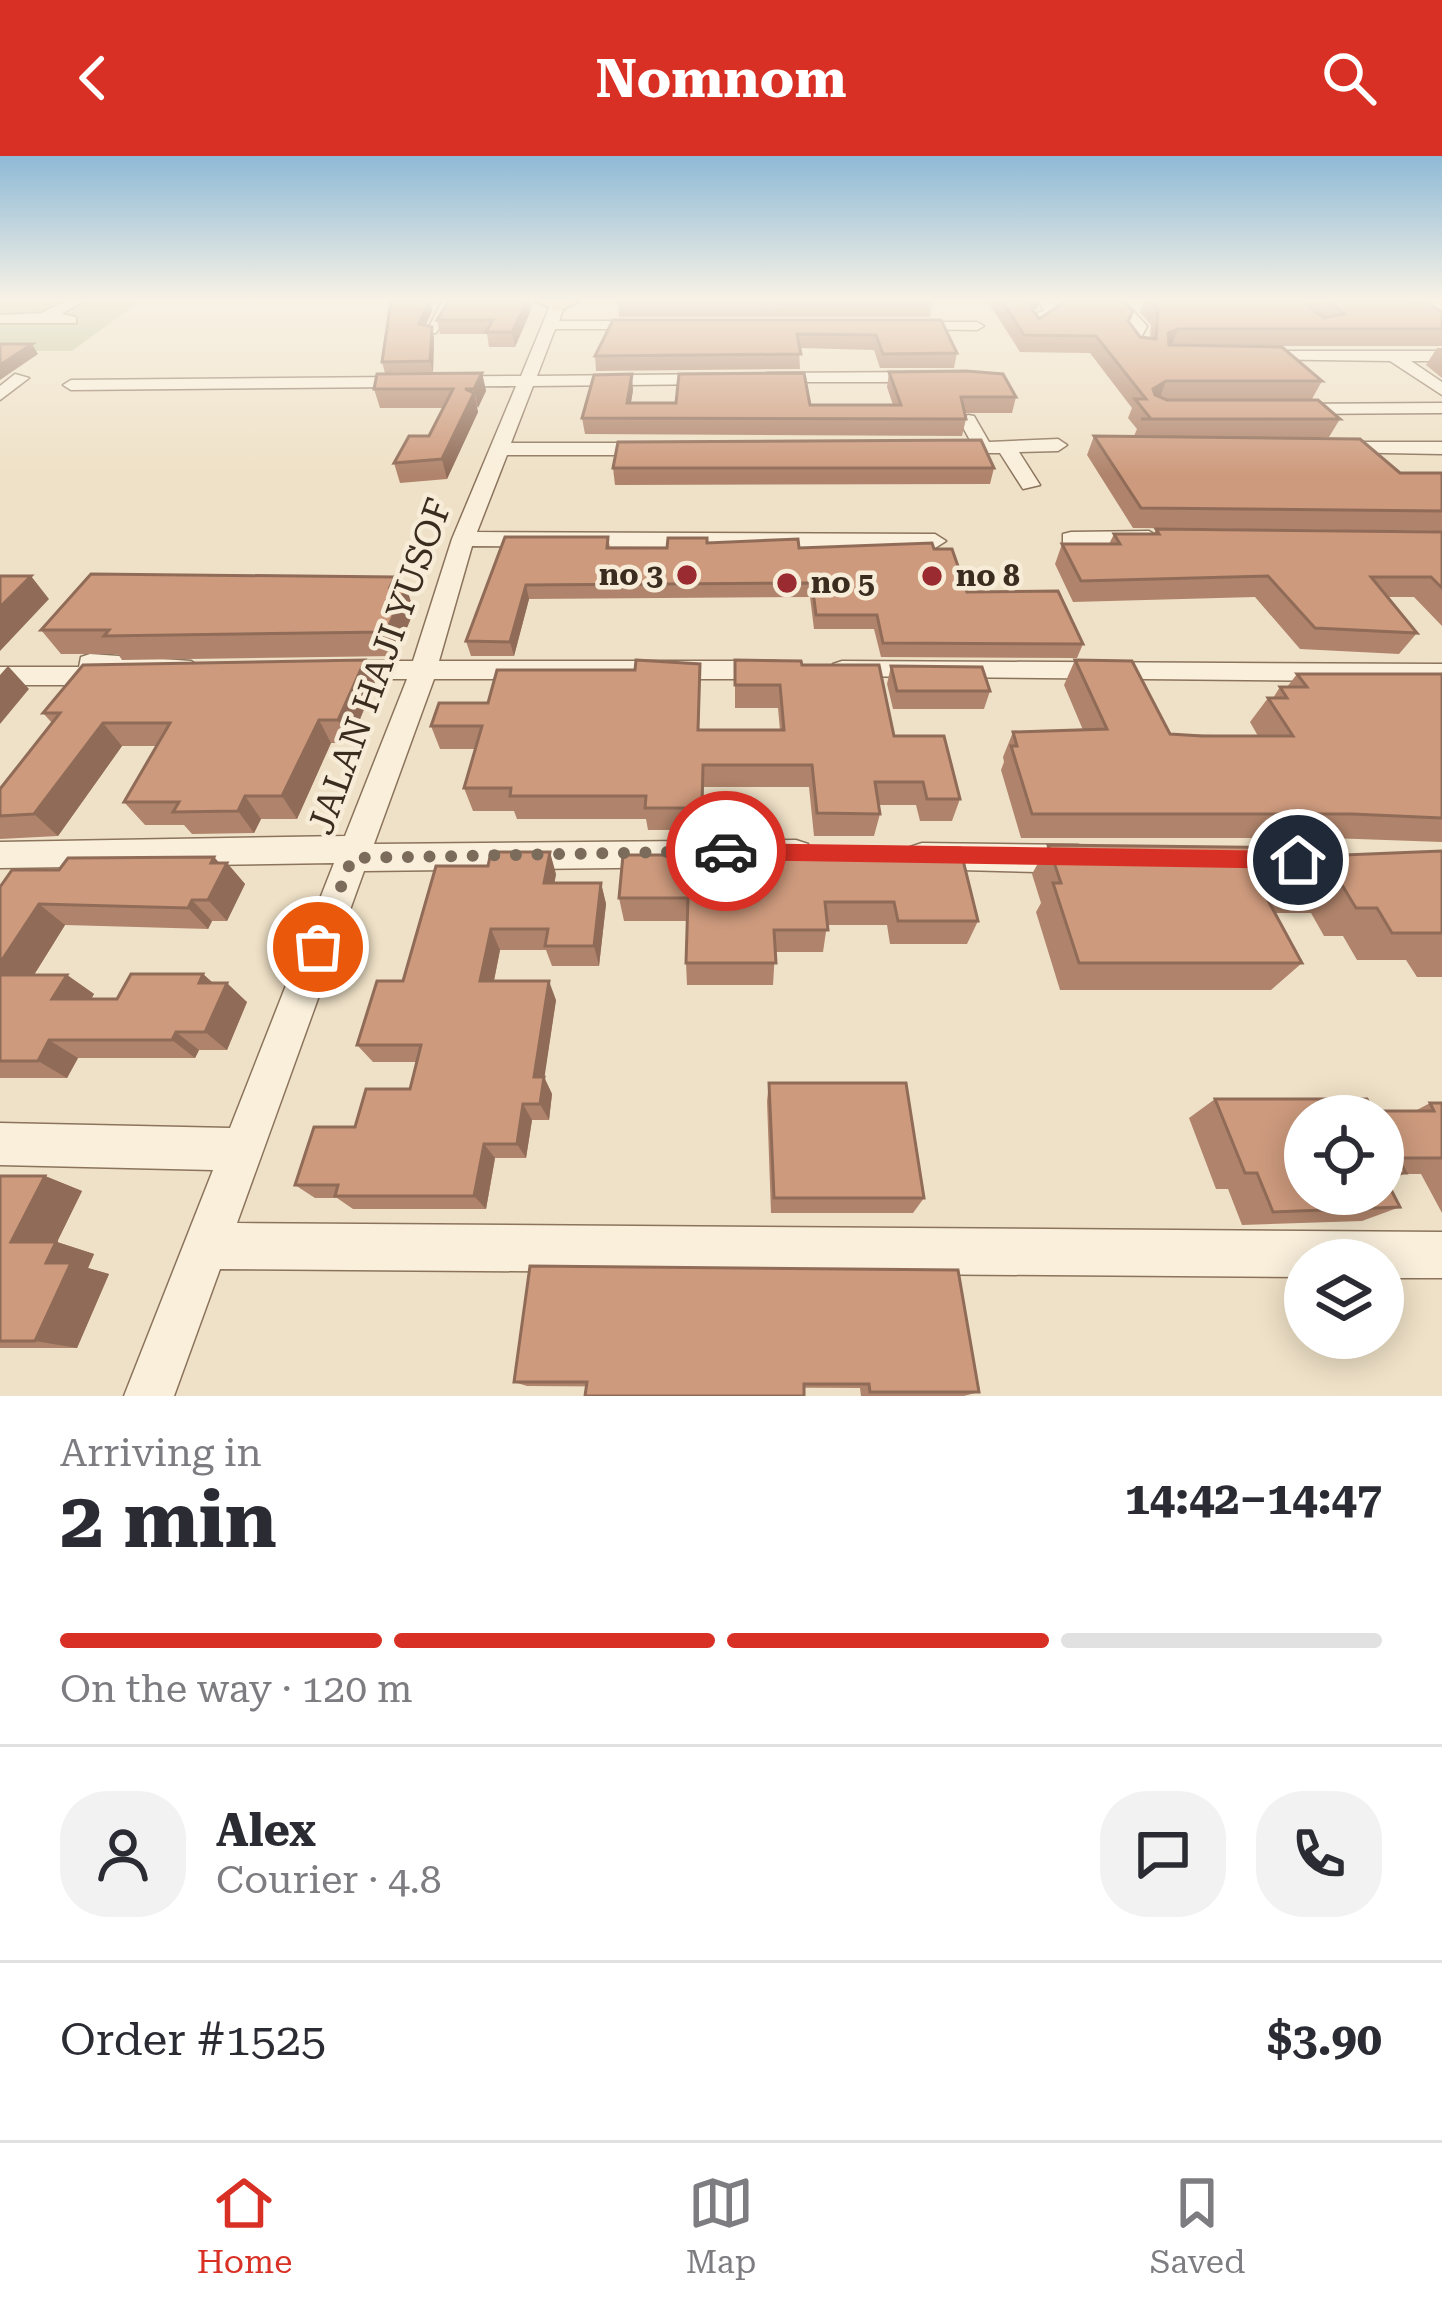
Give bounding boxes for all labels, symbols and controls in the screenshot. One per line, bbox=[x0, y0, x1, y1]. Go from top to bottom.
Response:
icon: back bbox=[60, 45, 126, 111]
icon: search bbox=[1316, 45, 1382, 111]
text: Nomnom bbox=[596, 47, 847, 110]
street label: JALAN HAJI YUSOF bbox=[300, 493, 460, 840]
place label: no 3 bbox=[599, 557, 663, 592]
place label: no 8 bbox=[956, 558, 1020, 593]
marker: no 3 bbox=[674, 562, 700, 588]
marker: no 8 bbox=[919, 563, 945, 589]
place label: no 5 bbox=[811, 565, 875, 600]
marker: no 5 bbox=[774, 570, 800, 596]
courier bbox=[666, 791, 786, 911]
pin bbox=[1247, 809, 1349, 911]
icon: car bbox=[693, 818, 759, 884]
icon: home bbox=[1265, 827, 1331, 893]
pin bbox=[267, 896, 369, 998]
icon: bag bbox=[285, 914, 351, 980]
map controls bbox=[1284, 1095, 1404, 1359]
button: locate bbox=[1284, 1095, 1404, 1215]
button: layers bbox=[1284, 1239, 1404, 1359]
text: Arriving in bbox=[60, 1430, 262, 1476]
text: 14:42–14:47 bbox=[1125, 1472, 1382, 1525]
text: 2 min bbox=[60, 1475, 277, 1566]
text: On the way · 120 m bbox=[60, 1666, 412, 1712]
button: person bbox=[60, 1791, 186, 1917]
button: chat bbox=[1100, 1791, 1226, 1917]
button: phone bbox=[1256, 1791, 1382, 1917]
text: Alex bbox=[216, 1804, 316, 1857]
text: Courier · 4.8 bbox=[216, 1857, 442, 1903]
text: Order #1525 bbox=[60, 2013, 326, 2066]
text: $3.90 bbox=[1267, 2013, 1382, 2066]
tab: Home bbox=[197, 2170, 292, 2281]
tab: Map bbox=[686, 2170, 756, 2281]
tab: Saved bbox=[1150, 2170, 1245, 2281]

